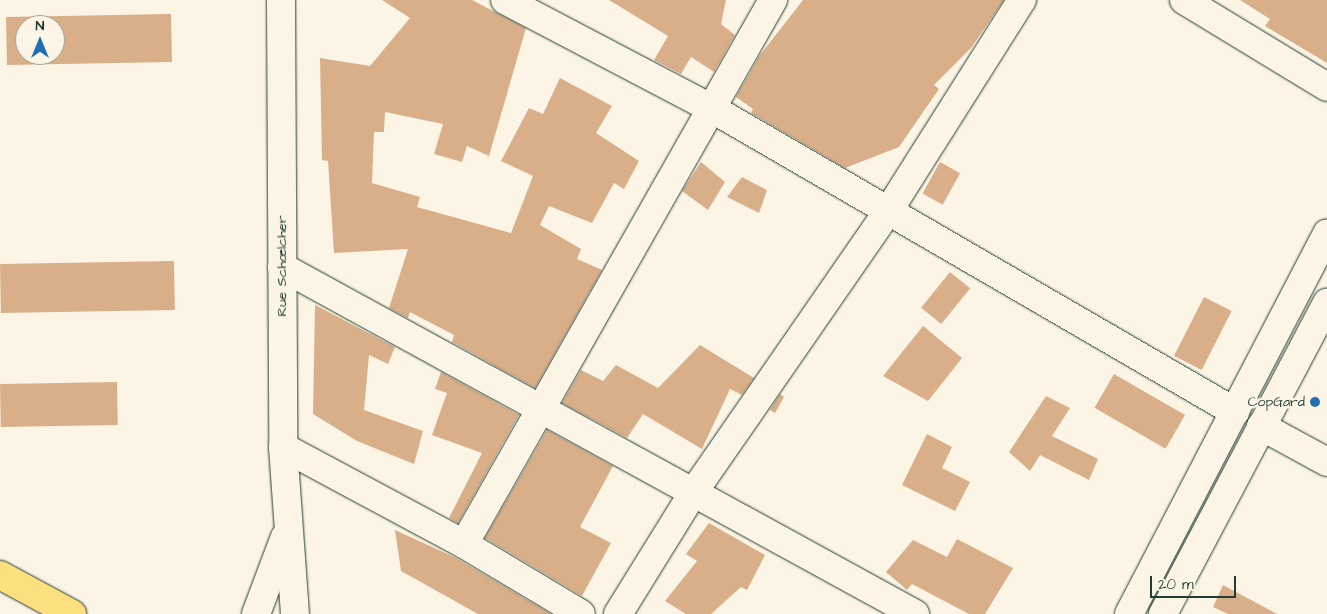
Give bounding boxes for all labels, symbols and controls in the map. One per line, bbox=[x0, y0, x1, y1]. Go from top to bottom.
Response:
north arrow bbox=[15, 15, 65, 65]
text: N bbox=[36, 16, 44, 36]
street label: Rue Schœlcher bbox=[274, 215, 290, 317]
place label: CopGard bbox=[1248, 394, 1305, 410]
marker: CopGard bbox=[1309, 396, 1321, 408]
scale bar bbox=[1152, 566, 1238, 598]
text: 20 m bbox=[1158, 574, 1194, 595]

